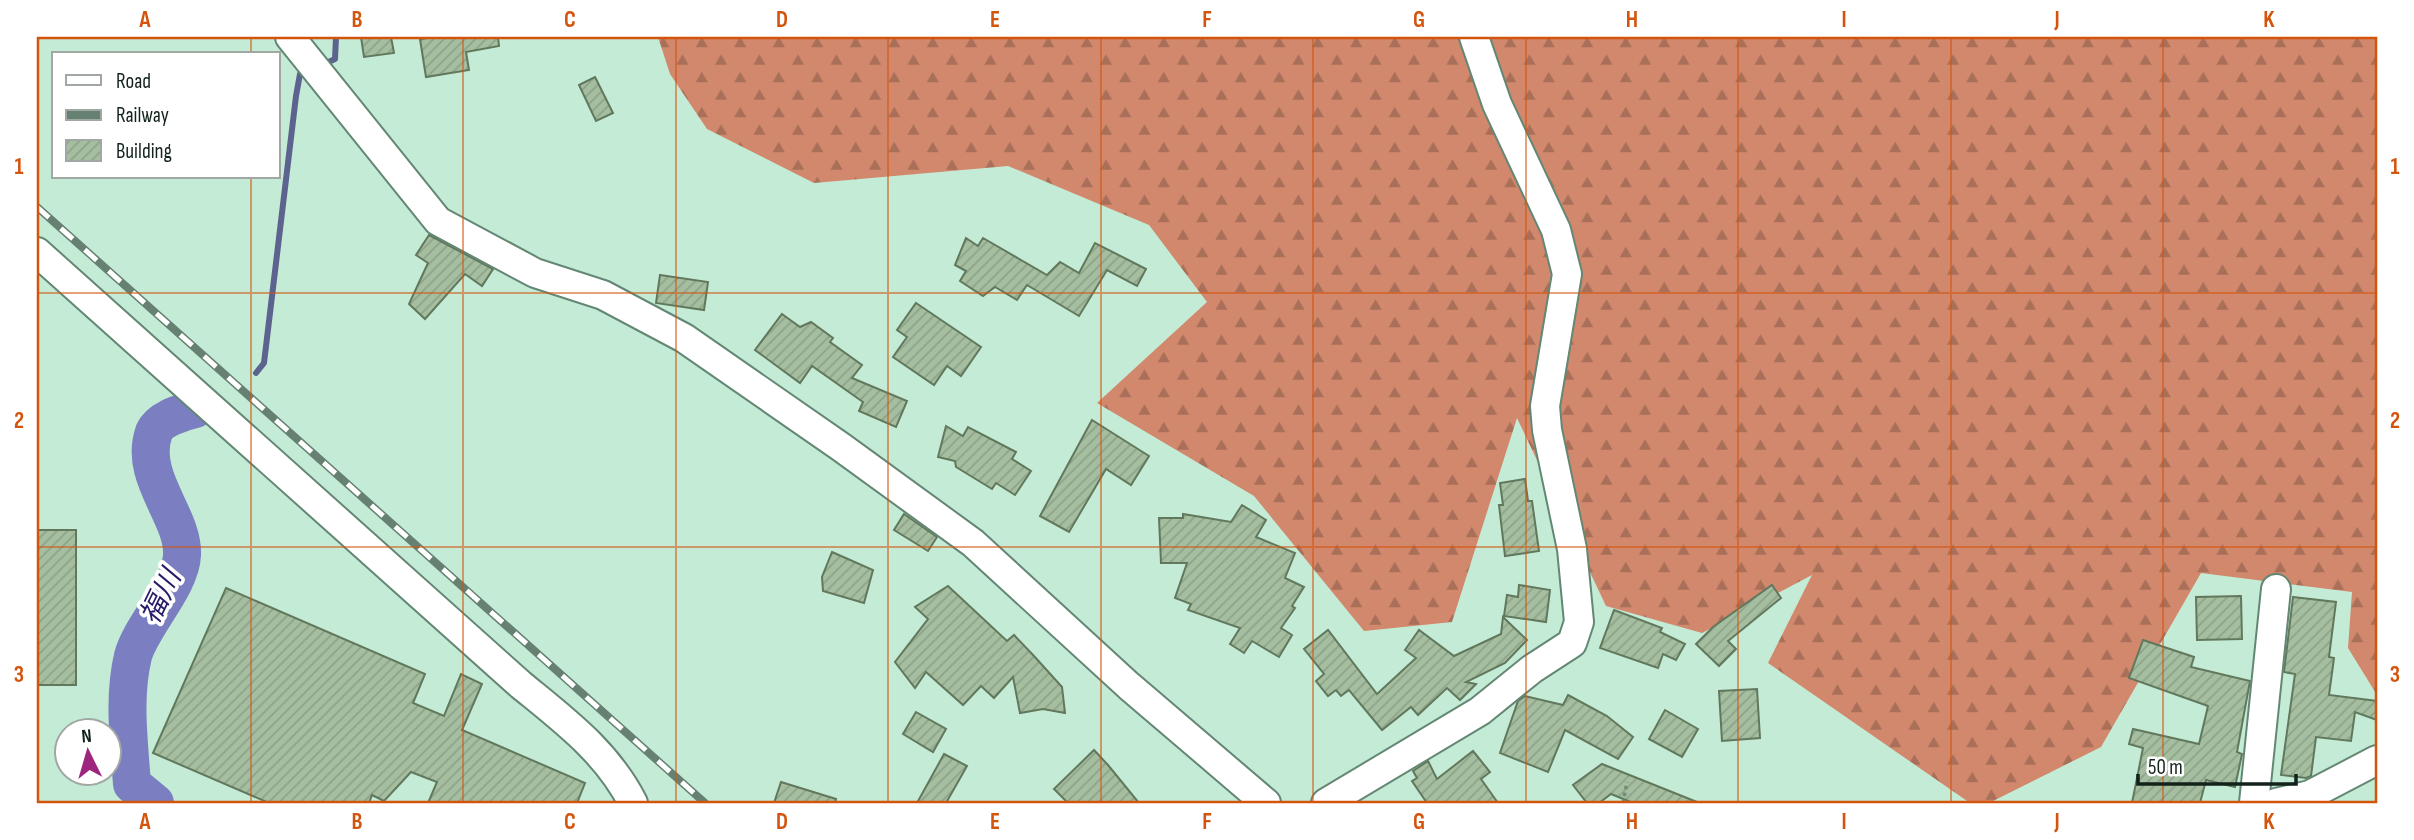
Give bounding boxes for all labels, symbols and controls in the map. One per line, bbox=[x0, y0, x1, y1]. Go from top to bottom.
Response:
text: A bbox=[139, 6, 152, 34]
text: B bbox=[352, 6, 363, 34]
text: C bbox=[564, 6, 576, 34]
text: D bbox=[776, 6, 788, 34]
text: E bbox=[990, 6, 1000, 34]
text: F bbox=[1202, 6, 1212, 34]
text: G bbox=[1413, 6, 1425, 34]
text: H bbox=[1626, 6, 1638, 34]
text: I bbox=[1841, 6, 1847, 34]
text: J bbox=[2053, 6, 2060, 34]
text: K bbox=[2263, 6, 2275, 34]
legend bbox=[52, 52, 280, 178]
text: Road bbox=[116, 69, 151, 94]
text: Railway bbox=[116, 103, 169, 128]
text: Building bbox=[116, 139, 172, 164]
text: 1 bbox=[14, 153, 24, 181]
text: 1 bbox=[2390, 153, 2400, 181]
text: 2 bbox=[14, 407, 24, 435]
text: 2 bbox=[2390, 407, 2400, 435]
water label: 福川 bbox=[134, 562, 189, 629]
text: 3 bbox=[14, 661, 24, 689]
text: 3 bbox=[2390, 661, 2400, 689]
north arrow bbox=[52, 718, 122, 788]
text: N bbox=[81, 725, 93, 748]
scale bar bbox=[2138, 742, 2295, 786]
text: 50 m bbox=[2148, 755, 2183, 780]
text: A bbox=[139, 808, 152, 836]
text: B bbox=[352, 808, 363, 836]
text: C bbox=[564, 808, 576, 836]
text: D bbox=[776, 808, 788, 836]
text: E bbox=[990, 808, 1000, 836]
text: F bbox=[1202, 808, 1212, 836]
text: G bbox=[1413, 808, 1425, 836]
text: H bbox=[1626, 808, 1638, 836]
text: I bbox=[1841, 808, 1847, 836]
text: J bbox=[2053, 808, 2060, 836]
text: K bbox=[2263, 808, 2275, 836]

